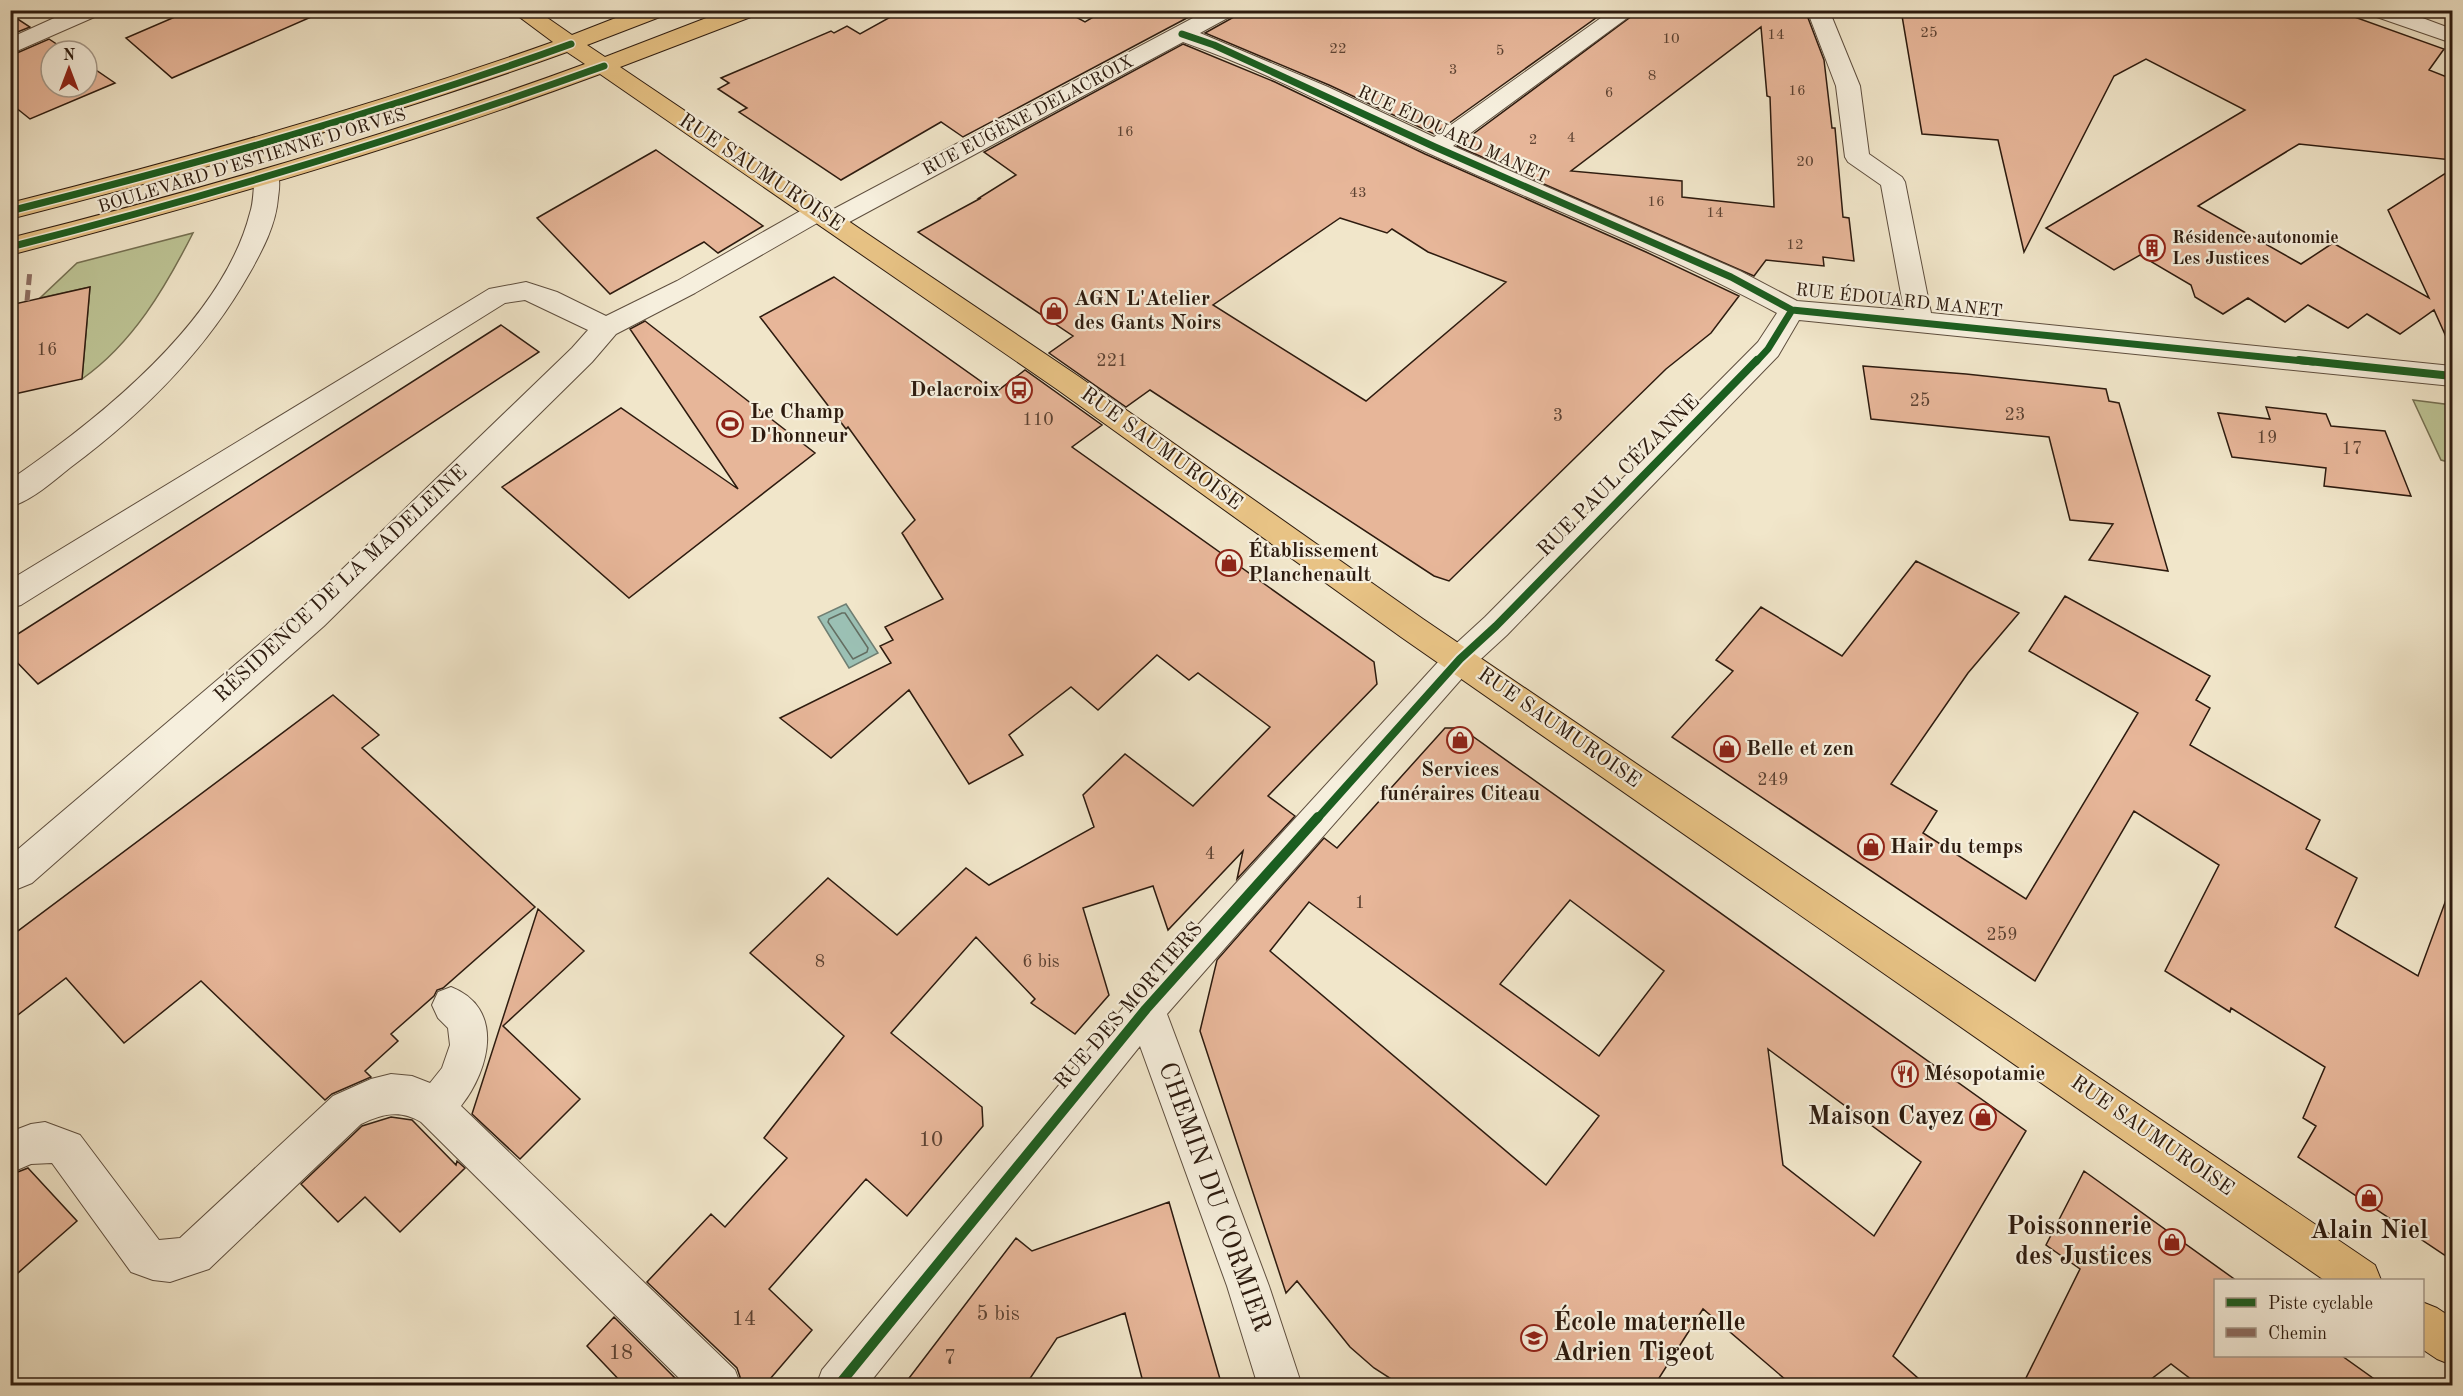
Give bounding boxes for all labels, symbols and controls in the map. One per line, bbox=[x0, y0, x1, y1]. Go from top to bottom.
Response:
house number: 25 bbox=[1920, 26, 1938, 41]
house number: 14 bbox=[1767, 28, 1785, 43]
house number: 10 bbox=[1662, 32, 1680, 47]
north arrow bbox=[39, 39, 99, 99]
house number: 22 bbox=[1329, 42, 1347, 57]
house number: 5 bbox=[1496, 44, 1504, 59]
text: N bbox=[63, 48, 76, 64]
street label: RUE EUGÈNE DELACROIX bbox=[918, 49, 1137, 179]
house number: 3 bbox=[1449, 63, 1457, 78]
house number: 8 bbox=[1648, 69, 1656, 84]
street label: RUE ÉDOUARD MANET bbox=[1355, 79, 1553, 187]
house number: 16 bbox=[1788, 84, 1806, 99]
house number: 6 bbox=[1605, 86, 1613, 101]
street label: BOULEVARD D'ESTIENNE D'ORVES bbox=[96, 105, 408, 217]
street label: RUE SAUMUROISE bbox=[675, 110, 847, 236]
house number: 16 bbox=[1116, 125, 1134, 140]
house number: 4 bbox=[1567, 131, 1575, 146]
house number: 2 bbox=[1529, 133, 1537, 148]
house number: 20 bbox=[1796, 155, 1814, 170]
house number: 43 bbox=[1349, 186, 1367, 201]
house number: 16 bbox=[1647, 195, 1665, 210]
house number: 14 bbox=[1706, 206, 1724, 221]
place label: Résidence autonomie Les Justices bbox=[2172, 229, 2339, 268]
building icon: Résidence autonomie Les Justices bbox=[2137, 233, 2167, 263]
house number: 12 bbox=[1786, 238, 1804, 253]
street label: RUE ÉDOUARD MANET bbox=[1794, 277, 2004, 321]
place label: AGN L'Atelier des Gants Noirs bbox=[1074, 289, 1221, 334]
shop icon: AGN L'Atelier des Gants Noirs bbox=[1039, 296, 1069, 326]
house number: 16 bbox=[37, 341, 57, 359]
house number: 221 bbox=[1096, 352, 1128, 370]
bus stop icon: Delacroix bbox=[1004, 375, 1034, 405]
place label: Delacroix bbox=[910, 380, 1000, 401]
street label: RUE SAUMUROISE bbox=[1076, 384, 1246, 514]
street label: RUE PAUL CÉZANNE bbox=[1531, 388, 1704, 561]
house number: 25 bbox=[1910, 392, 1930, 410]
place label: Le Champ D'honneur bbox=[750, 402, 848, 447]
house number: 23 bbox=[2005, 406, 2025, 424]
house number: 3 bbox=[1553, 407, 1563, 425]
sports icon: Le Champ D'honneur bbox=[715, 409, 745, 439]
house number: 110 bbox=[1022, 411, 1054, 429]
house number: 19 bbox=[2257, 429, 2277, 447]
house number: 17 bbox=[2342, 440, 2362, 458]
street label: RÉSIDENCE DE LA MADELEINE bbox=[208, 458, 471, 707]
place label: Établissement Planchenault bbox=[1248, 537, 1379, 586]
shop icon: Établissement Planchenault bbox=[1214, 548, 1244, 578]
street label: RUE SAUMUROISE bbox=[1474, 664, 1644, 792]
shop icon: Services funéraires Citeau bbox=[1445, 725, 1475, 755]
shop icon: Belle et zen bbox=[1712, 734, 1742, 764]
place label: Belle et zen bbox=[1746, 739, 1854, 760]
place label: Services funéraires Citeau bbox=[1380, 760, 1540, 805]
house number: 249 bbox=[1757, 771, 1789, 789]
shop icon: Hair du temps bbox=[1856, 832, 1886, 862]
place label: Hair du temps bbox=[1890, 837, 2023, 858]
house number: 4 bbox=[1205, 845, 1215, 863]
house number: 1 bbox=[1355, 894, 1365, 912]
street label: RUE DES MORTIERS bbox=[1051, 918, 1207, 1094]
house number: 259 bbox=[1986, 926, 2018, 944]
house number: 8 bbox=[815, 953, 825, 971]
house number: 6 bis bbox=[1022, 953, 1060, 971]
street label: CHEMIN DU CORMIER bbox=[1153, 1059, 1275, 1335]
restaurant icon: Mésopotamie bbox=[1890, 1059, 1920, 1089]
place label: Mésopotamie bbox=[1924, 1064, 2045, 1085]
street label: RUE SAUMUROISE bbox=[2067, 1072, 2237, 1200]
shop icon: Maison Cayez bbox=[1968, 1102, 1998, 1132]
place label: Maison Cayez bbox=[1808, 1104, 1964, 1130]
house number: 10 bbox=[919, 1130, 943, 1151]
shop icon: Alain Niel bbox=[2354, 1183, 2384, 1213]
place label: Poissonnerie des Justices bbox=[2006, 1214, 2152, 1270]
place label: Alain Niel bbox=[2310, 1218, 2428, 1244]
shop icon: Poissonnerie des Justices bbox=[2157, 1227, 2187, 1257]
legend bbox=[2214, 1279, 2424, 1357]
text: Piste cyclable bbox=[2268, 1295, 2373, 1313]
house number: 5 bis bbox=[976, 1304, 1020, 1325]
place label: École maternelle Adrien Tigeot bbox=[1553, 1304, 1746, 1366]
house number: 14 bbox=[732, 1309, 756, 1330]
school or university icon: École maternelle Adrien Tigeot bbox=[1519, 1323, 1549, 1353]
text: Chemin bbox=[2268, 1325, 2327, 1343]
house number: 18 bbox=[609, 1343, 633, 1364]
house number: 7 bbox=[944, 1348, 956, 1369]

